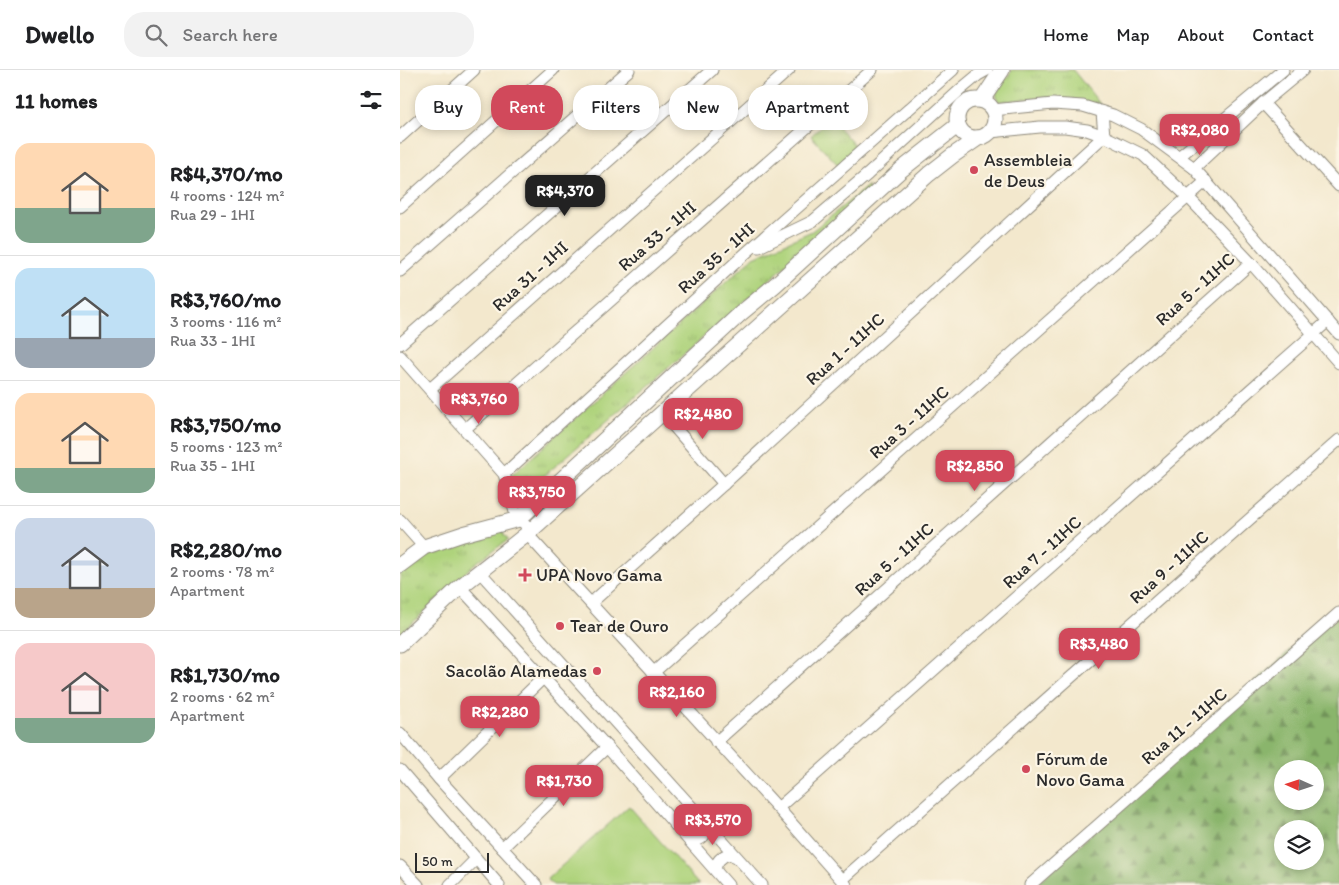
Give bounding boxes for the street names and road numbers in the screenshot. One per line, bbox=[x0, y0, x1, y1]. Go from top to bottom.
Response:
street label: Rua 33 - 1HI bbox=[613, 196, 701, 276]
street label: Rua 35 - 1HI bbox=[673, 218, 759, 298]
street label: Rua 31 - 1HI bbox=[487, 236, 573, 316]
street label: Rua 5 - 11HC bbox=[1151, 248, 1239, 330]
street label: Rua 1 - 11HC bbox=[801, 308, 889, 390]
street label: Rua 3 - 11HC bbox=[865, 381, 953, 463]
street label: Rua 7 - 11HC bbox=[998, 511, 1086, 593]
street label: Rua 5 - 11HC bbox=[850, 518, 938, 600]
street label: Rua 9 - 11HC bbox=[1125, 526, 1213, 608]
street label: Rua 11 - 11HC bbox=[1137, 683, 1231, 769]

